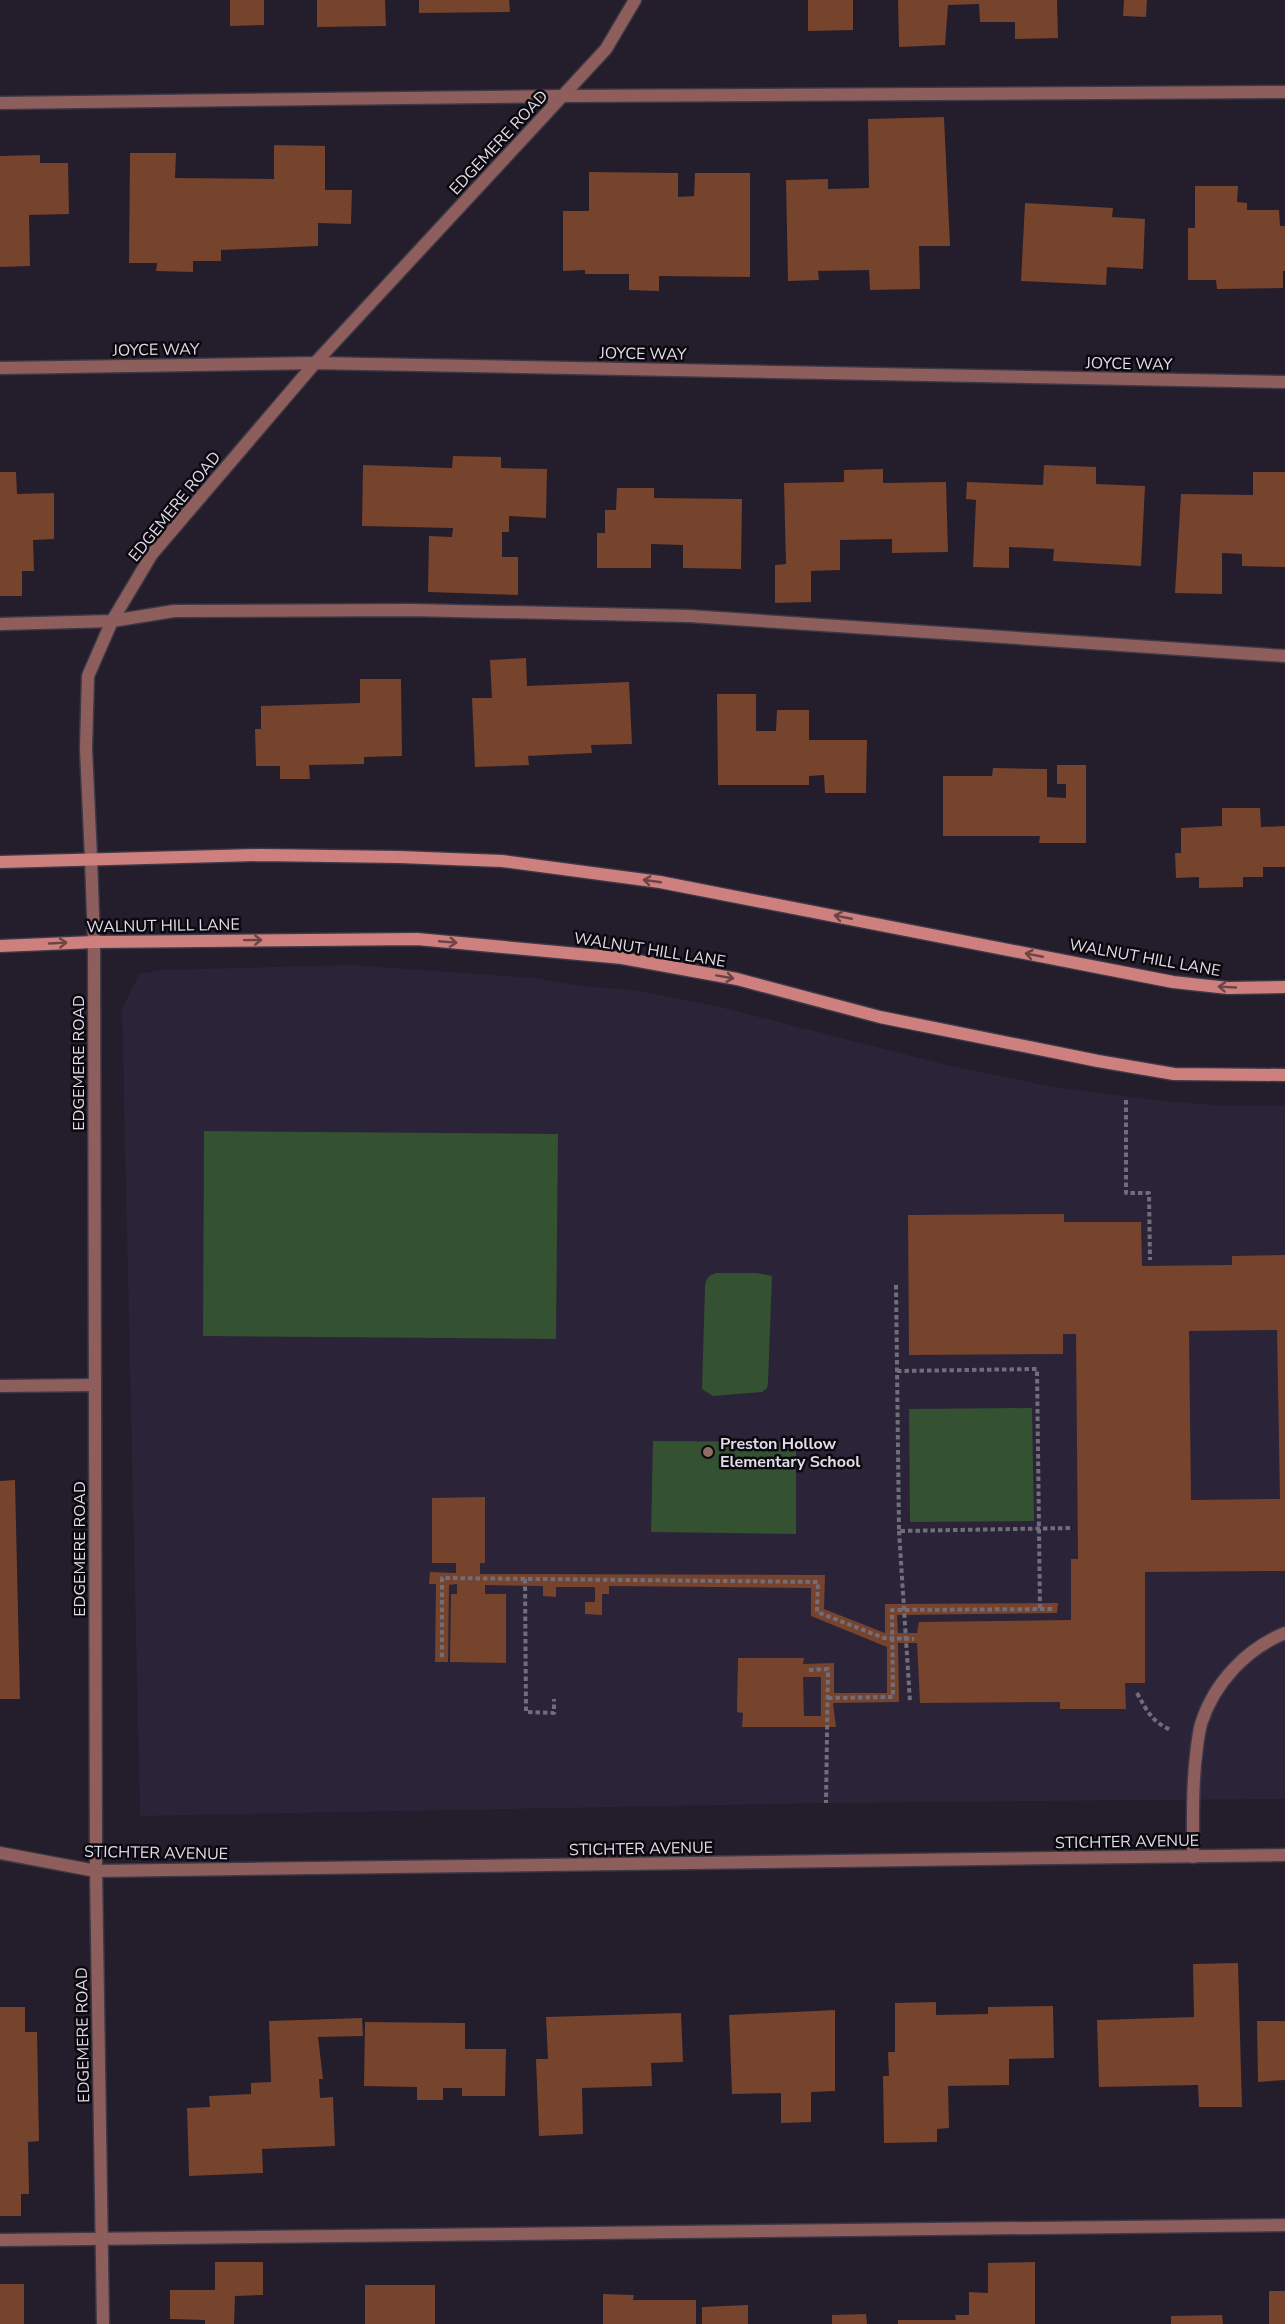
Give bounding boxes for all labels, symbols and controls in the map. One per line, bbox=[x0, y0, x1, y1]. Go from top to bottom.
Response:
street label: EDGEMERE ROAD bbox=[444, 86, 553, 200]
street label: JOYCE WAY bbox=[111, 338, 200, 362]
street label: JOYCE WAY bbox=[598, 342, 687, 366]
street label: JOYCE WAY bbox=[1084, 352, 1173, 376]
street label: EDGEMERE ROAD bbox=[124, 447, 226, 566]
one-way arrow bbox=[642, 875, 662, 886]
one-way arrow bbox=[834, 911, 853, 922]
street label: WALNUT HILL LANE bbox=[86, 914, 240, 938]
street label: WALNUT HILL LANE bbox=[572, 927, 727, 973]
one-way arrow bbox=[243, 934, 263, 946]
street label: WALNUT HILL LANE bbox=[1067, 934, 1222, 982]
one-way arrow bbox=[438, 937, 458, 948]
one-way arrow bbox=[48, 938, 68, 949]
one-way arrow bbox=[1025, 949, 1045, 960]
one-way arrow bbox=[714, 972, 734, 983]
one-way arrow bbox=[1217, 981, 1237, 992]
street label: EDGEMERE ROAD bbox=[68, 995, 90, 1131]
place label: Preston Hollow Elementary School bbox=[720, 1433, 860, 1473]
marker: Preston Hollow Elementary School bbox=[701, 1445, 715, 1459]
street label: EDGEMERE ROAD bbox=[69, 1481, 91, 1617]
street label: STICHTER AVENUE bbox=[1055, 1830, 1199, 1854]
street label: STICHTER AVENUE bbox=[569, 1837, 713, 1861]
street label: STICHTER AVENUE bbox=[84, 1841, 228, 1865]
street label: EDGEMERE ROAD bbox=[71, 1967, 95, 2103]

